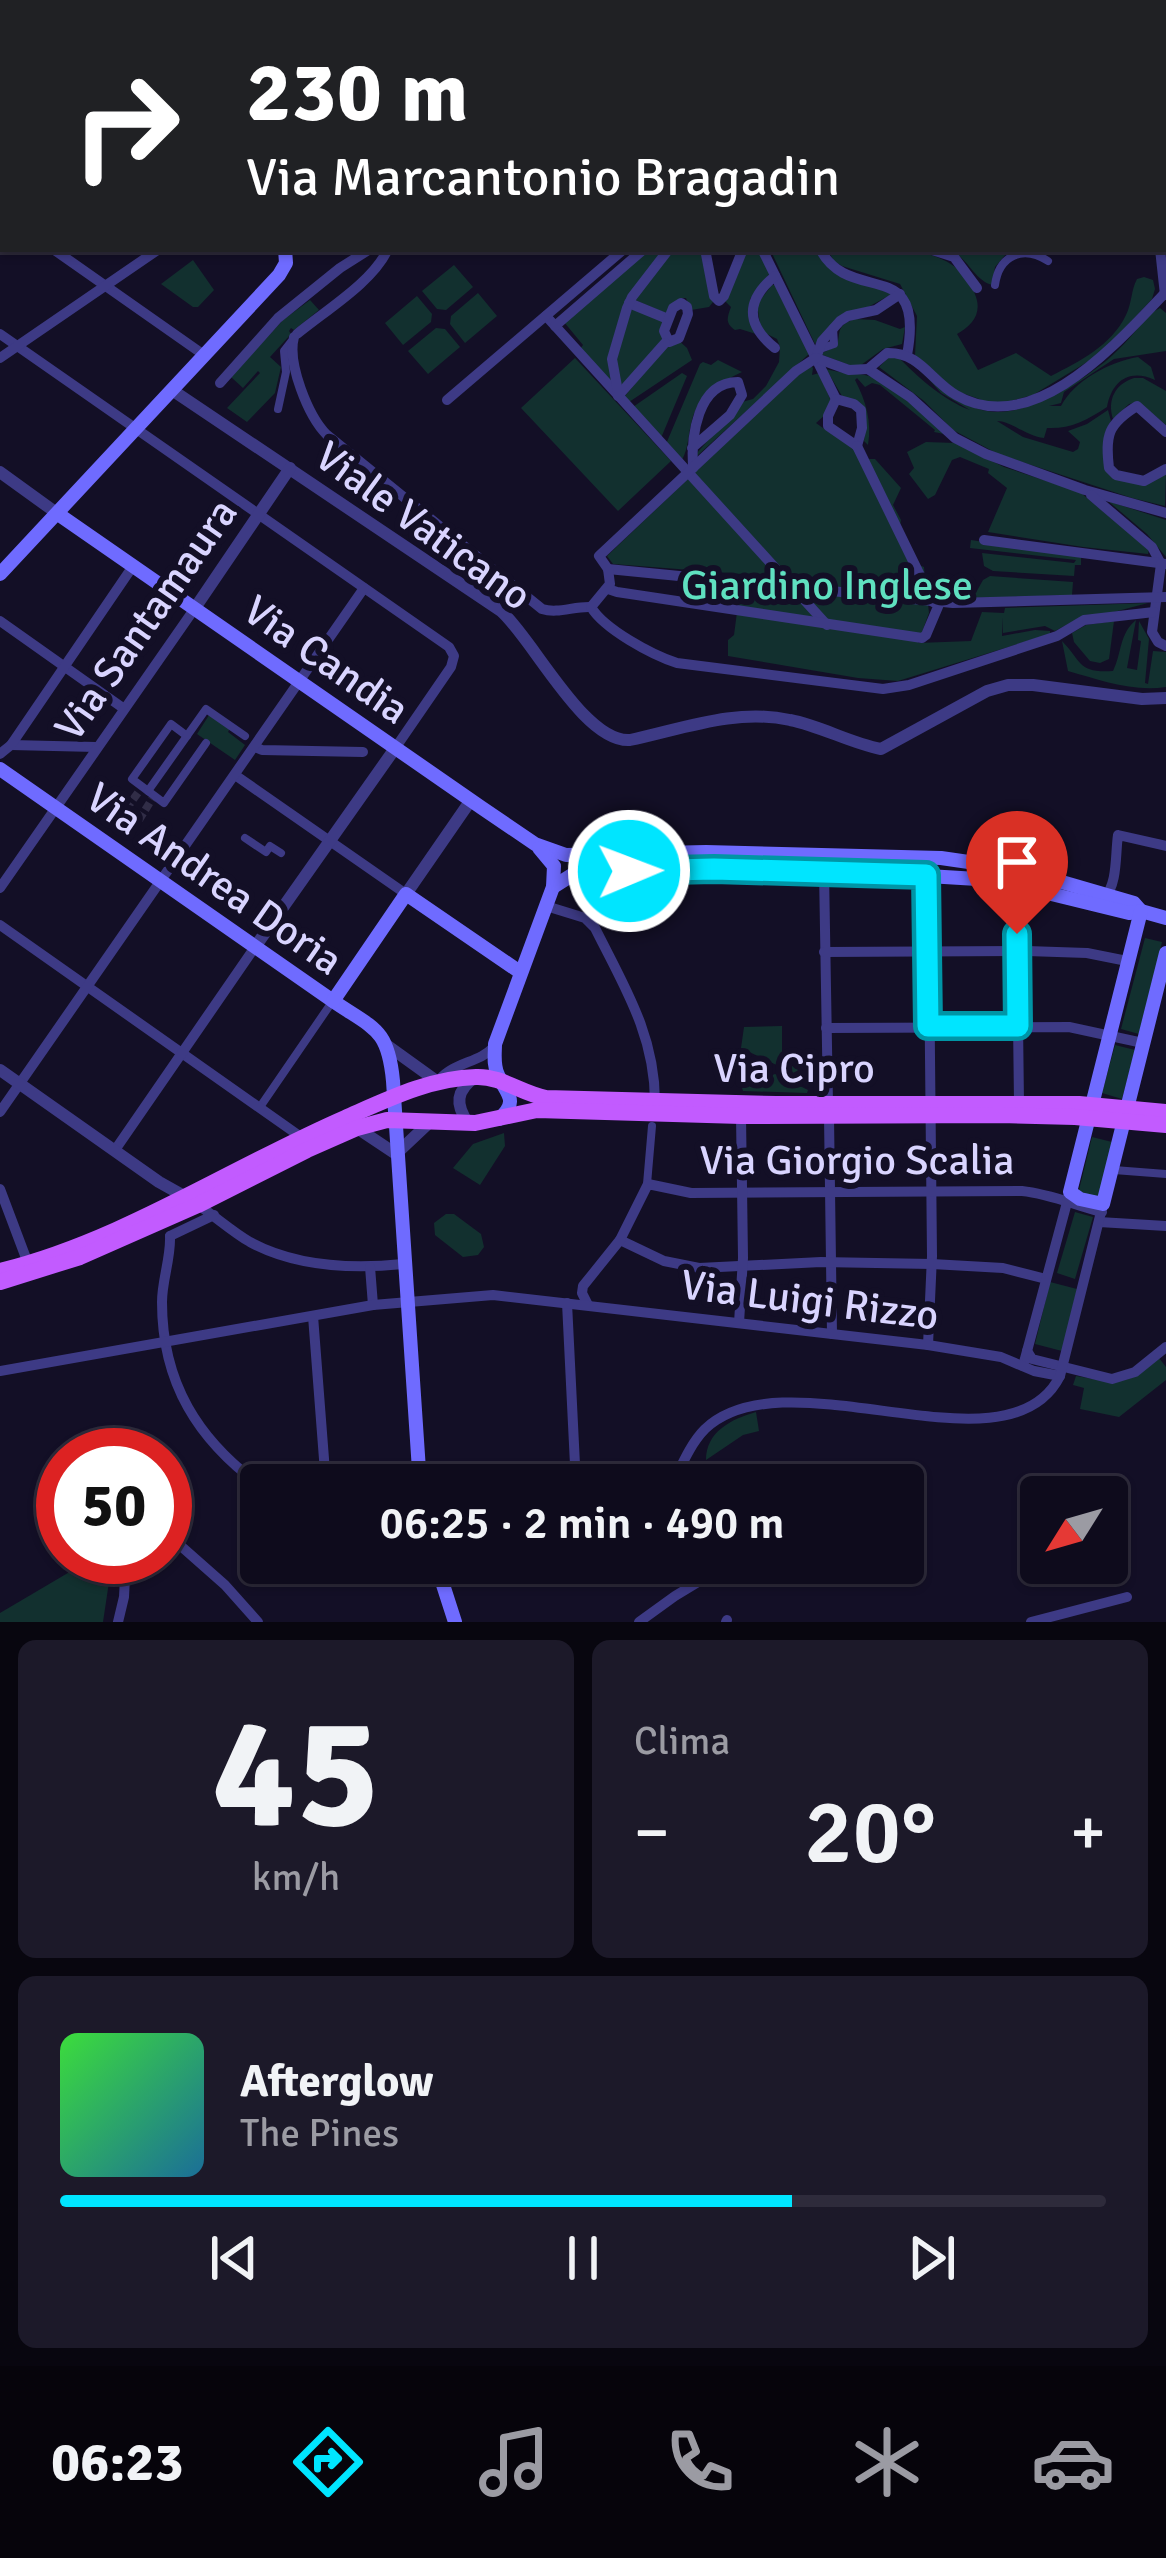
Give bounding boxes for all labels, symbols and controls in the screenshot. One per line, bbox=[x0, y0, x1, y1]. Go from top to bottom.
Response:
text: 230 m bbox=[246, 41, 468, 145]
icon: right bbox=[48, 48, 204, 204]
text: Via Marcantonio Bragadin bbox=[246, 144, 840, 211]
street label: Viale Vaticano bbox=[305, 431, 541, 622]
street label: Via Santamaura bbox=[44, 489, 248, 751]
park label: Giardino Inglese bbox=[681, 560, 973, 611]
street label: Via Candia bbox=[234, 585, 419, 736]
street label: Via Andrea Doria bbox=[76, 772, 352, 986]
position arrow bbox=[566, 808, 692, 934]
pin bbox=[966, 811, 1068, 934]
icon: arrive bbox=[984, 829, 1050, 895]
street label: Via Cipro bbox=[713, 1043, 875, 1094]
street label: Via Giorgio Scalia bbox=[699, 1135, 1015, 1186]
street label: Via Luigi Rizzo bbox=[678, 1259, 942, 1342]
speed limit sign: 50 bbox=[36, 1428, 192, 1584]
north arrow bbox=[1020, 1476, 1128, 1584]
map controls bbox=[1020, 1476, 1128, 1584]
text: 06:25 · 2 min · 490 m bbox=[380, 1496, 784, 1551]
text: 45 bbox=[212, 1678, 380, 1871]
text: Clima bbox=[634, 1717, 730, 1765]
text: 20° bbox=[804, 1777, 936, 1888]
text: − bbox=[634, 1792, 670, 1873]
text: + bbox=[1070, 1792, 1106, 1873]
text: km/h bbox=[252, 1853, 340, 1901]
text: Afterglow bbox=[240, 2054, 433, 2109]
text: The Pines bbox=[240, 2109, 399, 2157]
icon: previous bbox=[201, 2225, 267, 2291]
icon: pause bbox=[550, 2225, 616, 2291]
icon: next bbox=[899, 2225, 965, 2291]
icon: directions bbox=[286, 2420, 370, 2504]
icon: music bbox=[472, 2420, 556, 2504]
icon: phone bbox=[658, 2420, 742, 2504]
icon: climate bbox=[845, 2420, 929, 2504]
icon: car bbox=[1031, 2420, 1115, 2504]
text: 06:23 bbox=[51, 2429, 184, 2496]

